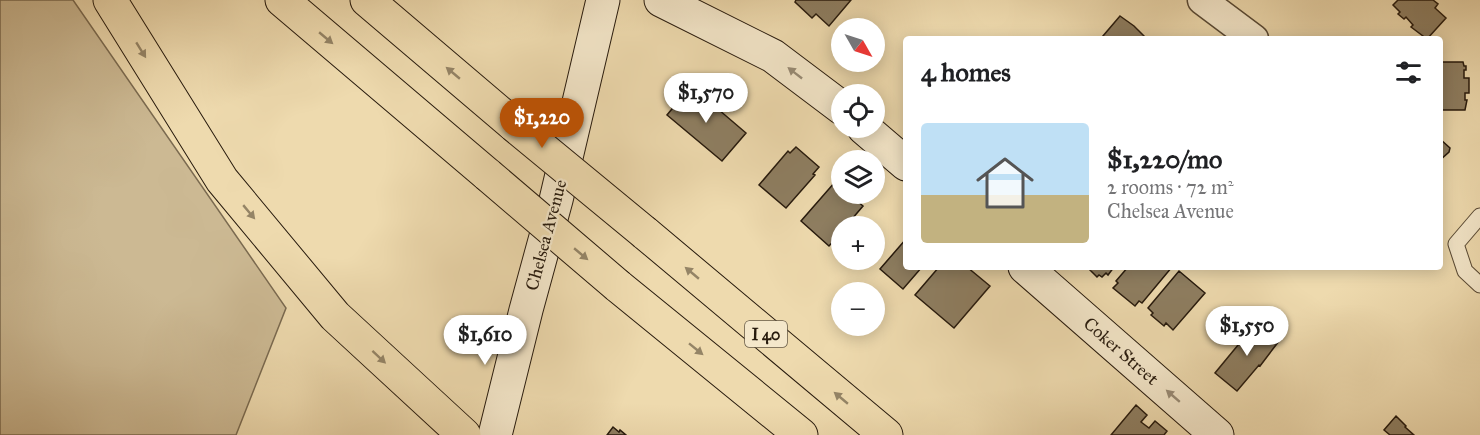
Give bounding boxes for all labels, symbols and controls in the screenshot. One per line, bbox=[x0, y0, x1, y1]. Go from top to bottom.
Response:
north arrow bbox=[831, 18, 885, 72]
map controls bbox=[831, 18, 885, 336]
one-way arrow bbox=[318, 31, 333, 44]
one-way arrow bbox=[135, 41, 146, 58]
text: 4 homes bbox=[921, 56, 1011, 88]
icon: filters bbox=[1392, 56, 1425, 89]
one-way arrow bbox=[787, 66, 803, 79]
one-way arrow bbox=[446, 67, 461, 80]
pin: $1,570 bbox=[657, 73, 755, 124]
text: $1,570 bbox=[678, 80, 734, 104]
button: locate bbox=[831, 84, 885, 138]
pin: $1,220 bbox=[493, 98, 591, 149]
text: $1,220 bbox=[514, 105, 570, 129]
text: $1,220/mo bbox=[1107, 143, 1222, 175]
icon: home bbox=[969, 147, 1041, 219]
button: layers bbox=[831, 150, 885, 204]
text: 2 rooms · 72 m² bbox=[1107, 175, 1234, 199]
street label: Chelsea Avenue bbox=[521, 177, 571, 293]
text: Chelsea Avenue bbox=[1107, 199, 1234, 223]
one-way arrow bbox=[242, 204, 255, 220]
button: + bbox=[831, 216, 885, 270]
one-way arrow bbox=[573, 247, 588, 260]
one-way arrow bbox=[684, 266, 700, 279]
button: − bbox=[831, 282, 885, 336]
pin: $1,550 bbox=[1198, 306, 1296, 357]
street label: Coker Street bbox=[1079, 312, 1164, 390]
text: $1,550 bbox=[1220, 313, 1274, 337]
pin: $1,610 bbox=[436, 315, 534, 366]
road number: I 40 bbox=[745, 321, 787, 347]
text: $1,610 bbox=[458, 322, 512, 346]
one-way arrow bbox=[688, 342, 703, 355]
one-way arrow bbox=[371, 349, 385, 363]
one-way arrow bbox=[1165, 389, 1180, 403]
one-way arrow bbox=[833, 391, 849, 404]

